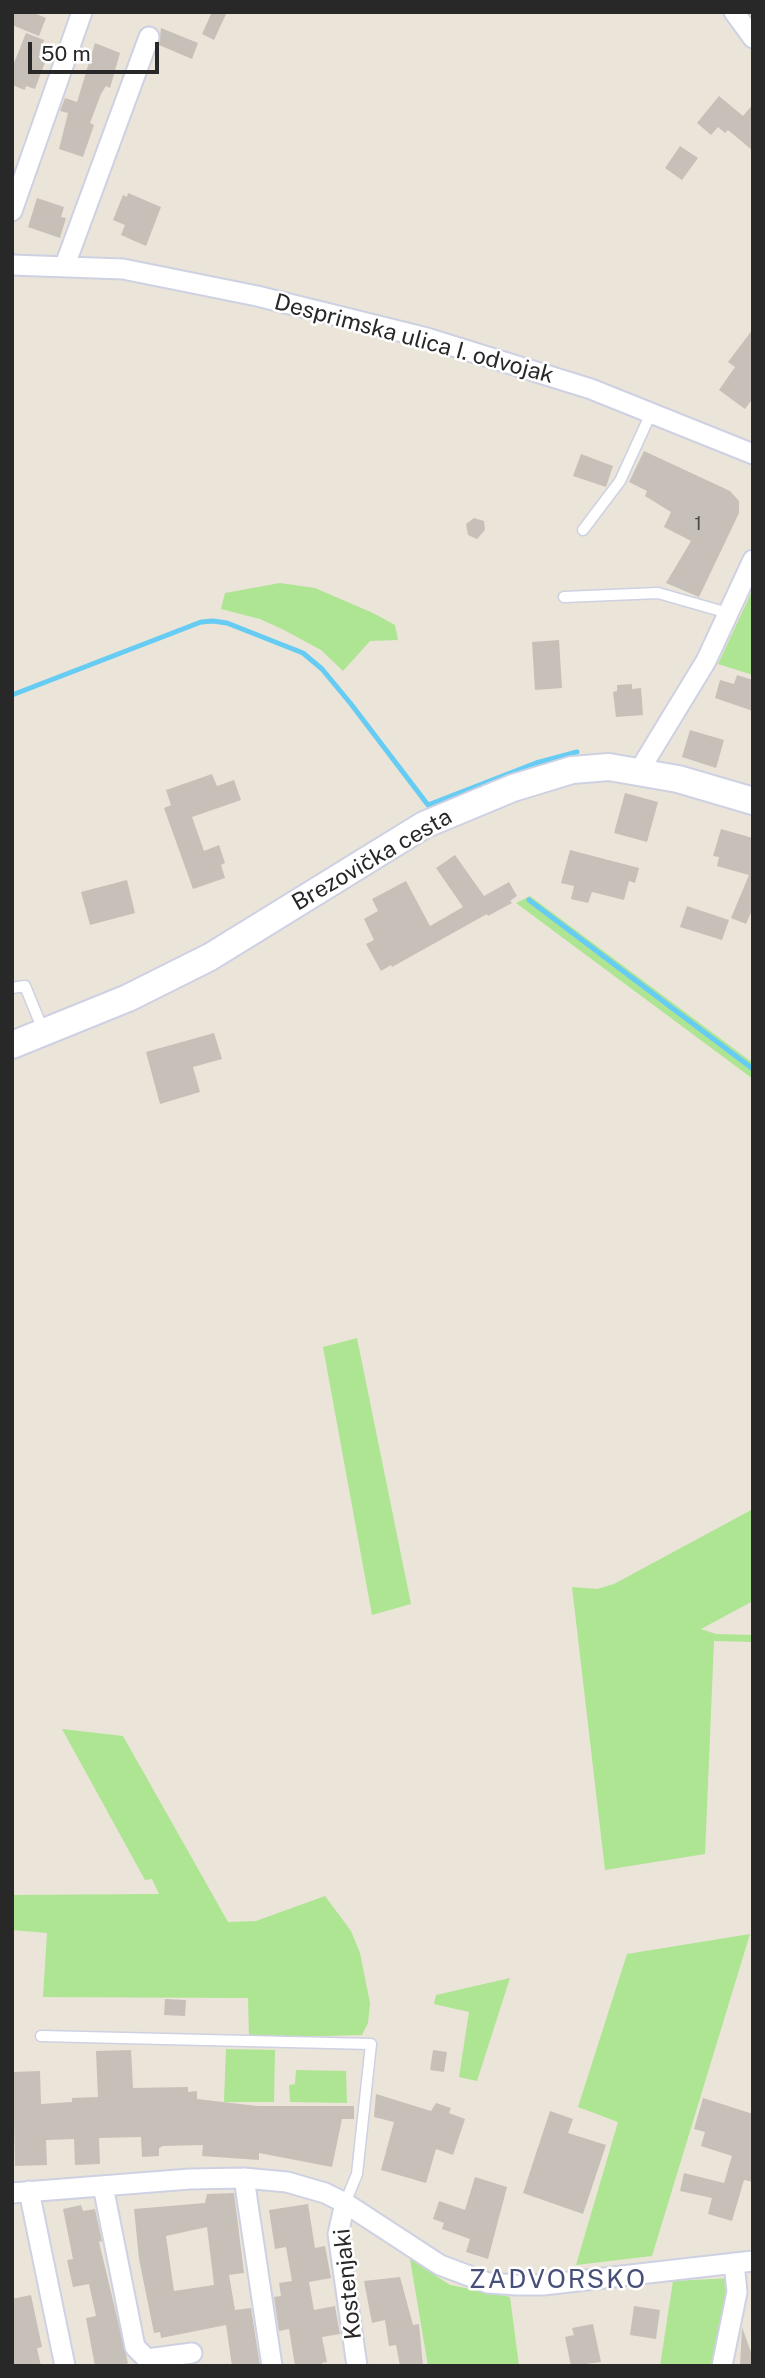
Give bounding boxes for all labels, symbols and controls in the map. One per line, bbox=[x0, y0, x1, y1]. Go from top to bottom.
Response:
scale bar bbox=[32, 28, 163, 72]
text: 50 m bbox=[41, 41, 91, 66]
street label: Desprimska ulica I. odvojak bbox=[271, 288, 557, 390]
house number: 1 bbox=[694, 513, 702, 535]
street label: Brezovička cesta bbox=[287, 803, 457, 917]
street label: Kostenjaki bbox=[328, 2227, 368, 2341]
district label: ZADVORSKO bbox=[470, 2264, 646, 2296]

